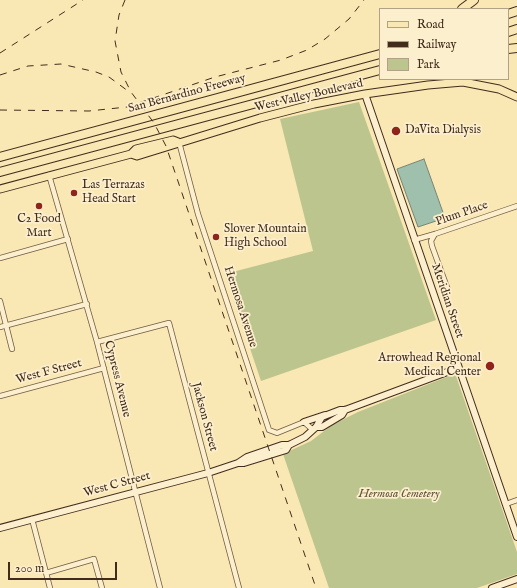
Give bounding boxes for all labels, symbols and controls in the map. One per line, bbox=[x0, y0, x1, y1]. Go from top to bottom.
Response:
legend bbox=[379, 8, 509, 80]
text: Road bbox=[417, 17, 444, 32]
text: Railway bbox=[417, 37, 456, 52]
text: Park bbox=[417, 57, 440, 72]
street label: San Bernardino Freeway bbox=[127, 71, 247, 117]
street label: West Valley Boulevard bbox=[253, 77, 365, 115]
place label: DaVita Dialysis bbox=[405, 124, 481, 138]
marker: DaVita Dialysis bbox=[390, 125, 402, 137]
place label: Las Terrazas Head Start bbox=[82, 179, 145, 207]
marker: Las Terrazas Head Start bbox=[69, 188, 79, 198]
street label: Plum Place bbox=[434, 198, 490, 230]
marker: C2 Food Mart bbox=[34, 201, 44, 211]
place label: C2 Food Mart bbox=[17, 213, 61, 241]
place label: Slover Mountain High School bbox=[224, 223, 307, 251]
marker: Slover Mountain High School bbox=[211, 232, 221, 242]
street label: Meridian Street bbox=[428, 262, 466, 340]
street label: Hermosa Avenue bbox=[220, 265, 260, 349]
street label: Cypress Avenue bbox=[101, 339, 133, 419]
place label: Arrowhead Regional Medical Center bbox=[378, 352, 481, 380]
street label: West F Street bbox=[15, 356, 83, 388]
marker: Arrowhead Regional Medical Center bbox=[484, 360, 496, 372]
street label: Jackson Street bbox=[188, 381, 220, 453]
street label: West C Street bbox=[82, 469, 152, 501]
park label: Hermosa Cemetery bbox=[359, 488, 439, 502]
scale bar bbox=[10, 554, 119, 580]
text: 200 m bbox=[15, 561, 44, 576]

